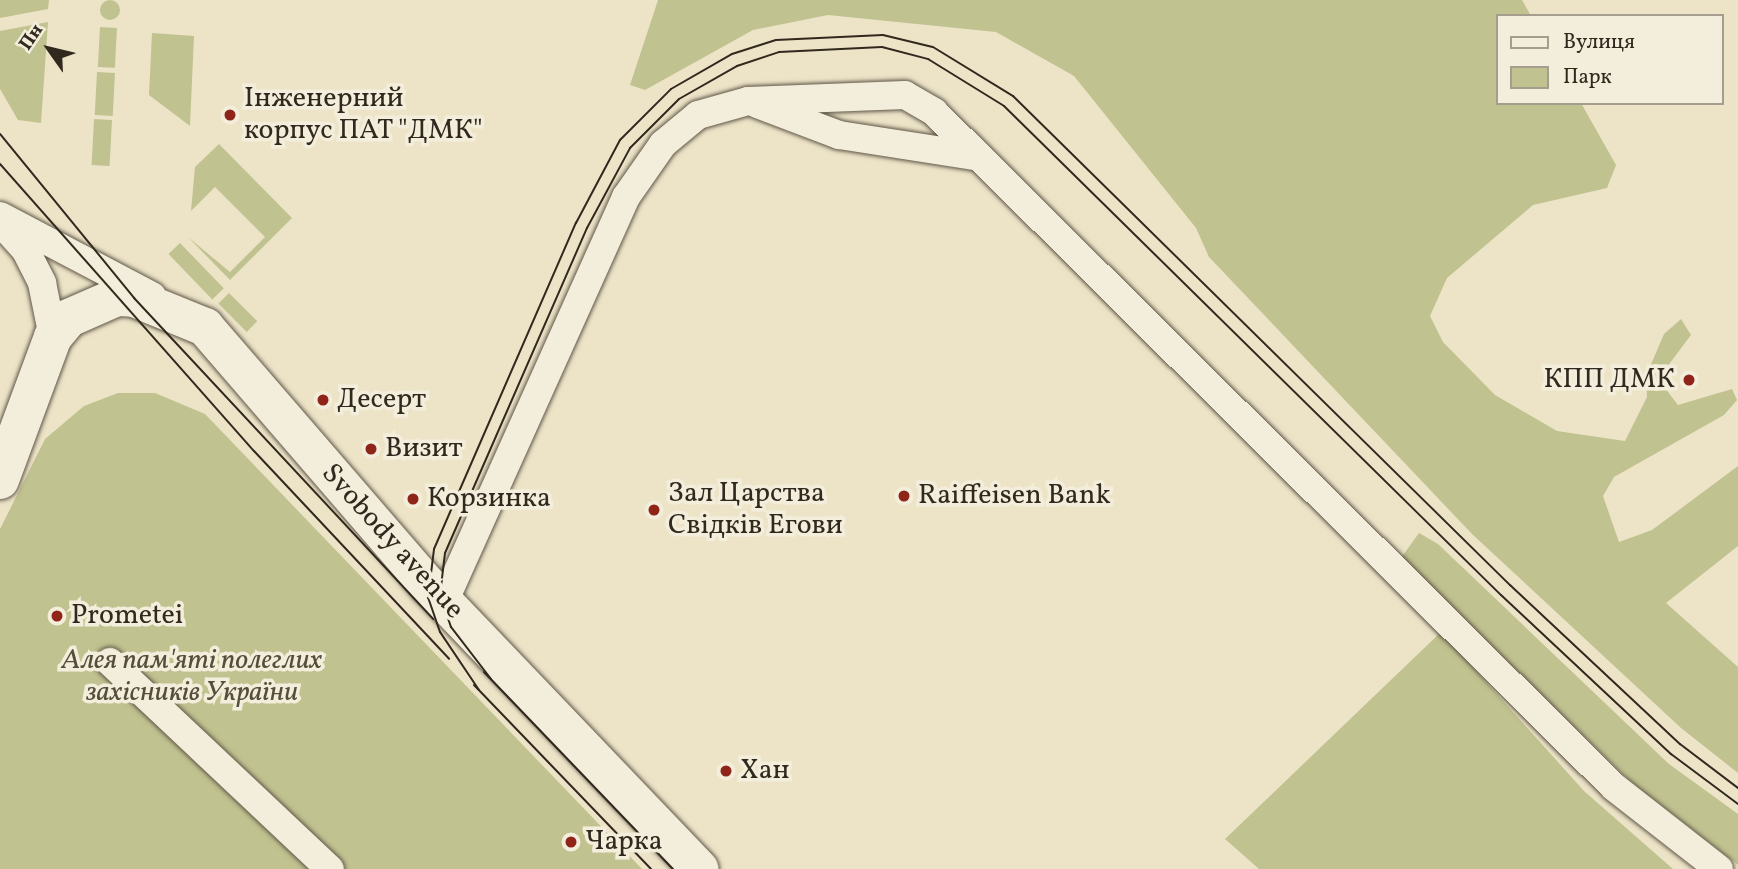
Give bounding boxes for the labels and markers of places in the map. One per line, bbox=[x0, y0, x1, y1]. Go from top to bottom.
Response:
place label: Інженерний корпус ПАТ "ДМК" bbox=[244, 82, 484, 148]
marker: Інженерний корпус ПАТ "ДМК" bbox=[222, 107, 238, 123]
place label: КПП ДМК bbox=[1544, 363, 1675, 397]
marker: КПП ДМК bbox=[1681, 372, 1697, 388]
place label: Десерт bbox=[337, 383, 426, 417]
marker: Десерт bbox=[315, 392, 331, 408]
place label: Визит bbox=[385, 432, 463, 466]
marker: Визит bbox=[363, 441, 379, 457]
place label: Зал Царства Свiдкiв Егови bbox=[668, 477, 843, 543]
place label: Raiffeisen Bank bbox=[918, 479, 1111, 513]
place label: Корзинка bbox=[427, 482, 551, 516]
marker: Raiffeisen Bank bbox=[896, 488, 912, 504]
marker: Корзинка bbox=[405, 491, 421, 507]
marker: Зал Царства Свiдкiв Егови bbox=[646, 502, 662, 518]
place label: Prometei bbox=[71, 599, 183, 633]
marker: Prometei bbox=[49, 608, 65, 624]
place label: Хан bbox=[740, 754, 790, 788]
marker: Хан bbox=[718, 763, 734, 779]
place label: Чарка bbox=[585, 825, 663, 859]
marker: Чарка bbox=[563, 834, 579, 850]

